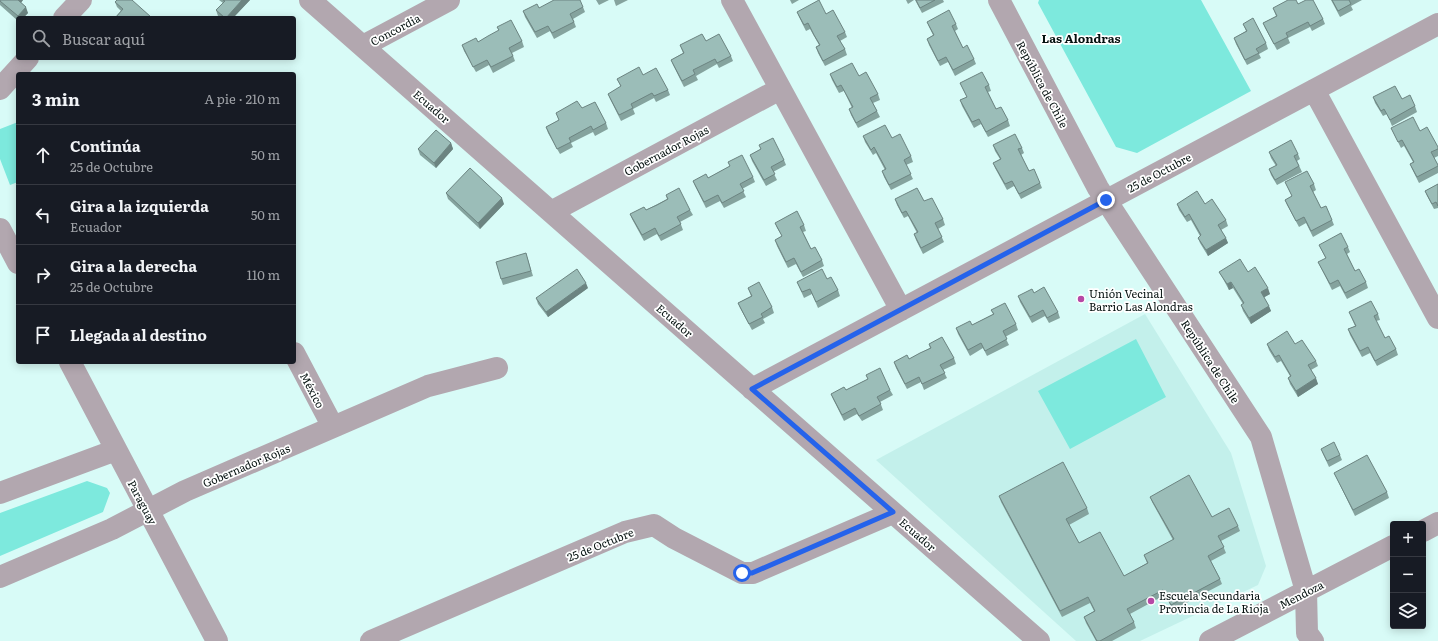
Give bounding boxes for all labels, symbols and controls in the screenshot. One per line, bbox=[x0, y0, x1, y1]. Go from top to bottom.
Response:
street label: Concordia bbox=[367, 9, 423, 49]
search box bbox=[16, 16, 296, 60]
icon: search bbox=[30, 27, 52, 49]
text: Buscar aquí bbox=[62, 27, 145, 50]
district label: Las Alondras bbox=[1041, 29, 1121, 47]
street label: República de Chile bbox=[1013, 38, 1073, 131]
text: 3 min bbox=[32, 86, 80, 111]
street label: Ecuador bbox=[410, 86, 454, 127]
text: A pie · 210 m bbox=[205, 89, 280, 108]
street label: Gobernador Rojas bbox=[621, 121, 711, 179]
text: Continúa bbox=[70, 134, 141, 157]
icon: ahead bbox=[32, 144, 54, 166]
text: 50 m bbox=[251, 145, 280, 164]
street label: 25 de Octubre bbox=[1124, 148, 1194, 196]
text: 25 de Octubre bbox=[70, 157, 153, 176]
route end bbox=[1097, 191, 1115, 209]
text: Gira a la izquierda bbox=[70, 194, 209, 217]
icon: left bbox=[32, 204, 54, 226]
text: 50 m bbox=[251, 205, 280, 224]
text: Ecuador bbox=[70, 217, 121, 236]
text: Gira a la derecha bbox=[70, 254, 197, 277]
icon: right bbox=[32, 264, 54, 286]
text: 110 m bbox=[247, 265, 280, 284]
text: 25 de Octubre bbox=[70, 277, 153, 296]
place label: Unión Vecinal Barrio Las Alondras bbox=[1089, 285, 1193, 314]
marker: Unión Vecinal Barrio Las Alondras bbox=[1076, 294, 1086, 304]
street label: Ecuador bbox=[653, 300, 697, 341]
street label: República de Chile bbox=[1178, 316, 1244, 406]
text: Llegada al destino bbox=[70, 323, 207, 346]
icon: arrive bbox=[32, 324, 54, 346]
street label: México bbox=[297, 369, 329, 411]
street label: Gobernador Rojas bbox=[200, 439, 292, 491]
street label: Paraguay bbox=[125, 477, 162, 528]
street label: Ecuador bbox=[896, 514, 940, 555]
map controls bbox=[1390, 521, 1426, 629]
button: + bbox=[1390, 521, 1426, 557]
street label: 25 de Octubre bbox=[564, 523, 636, 565]
button: − bbox=[1390, 557, 1426, 593]
route start bbox=[733, 564, 751, 582]
street label: Mendoza bbox=[1276, 576, 1326, 612]
place label: Escuela Secundaria Provincia de La Rioja bbox=[1159, 587, 1269, 616]
button: layers bbox=[1390, 593, 1426, 629]
marker: Escuela Secundaria Provincia de La Rioja bbox=[1146, 596, 1156, 606]

